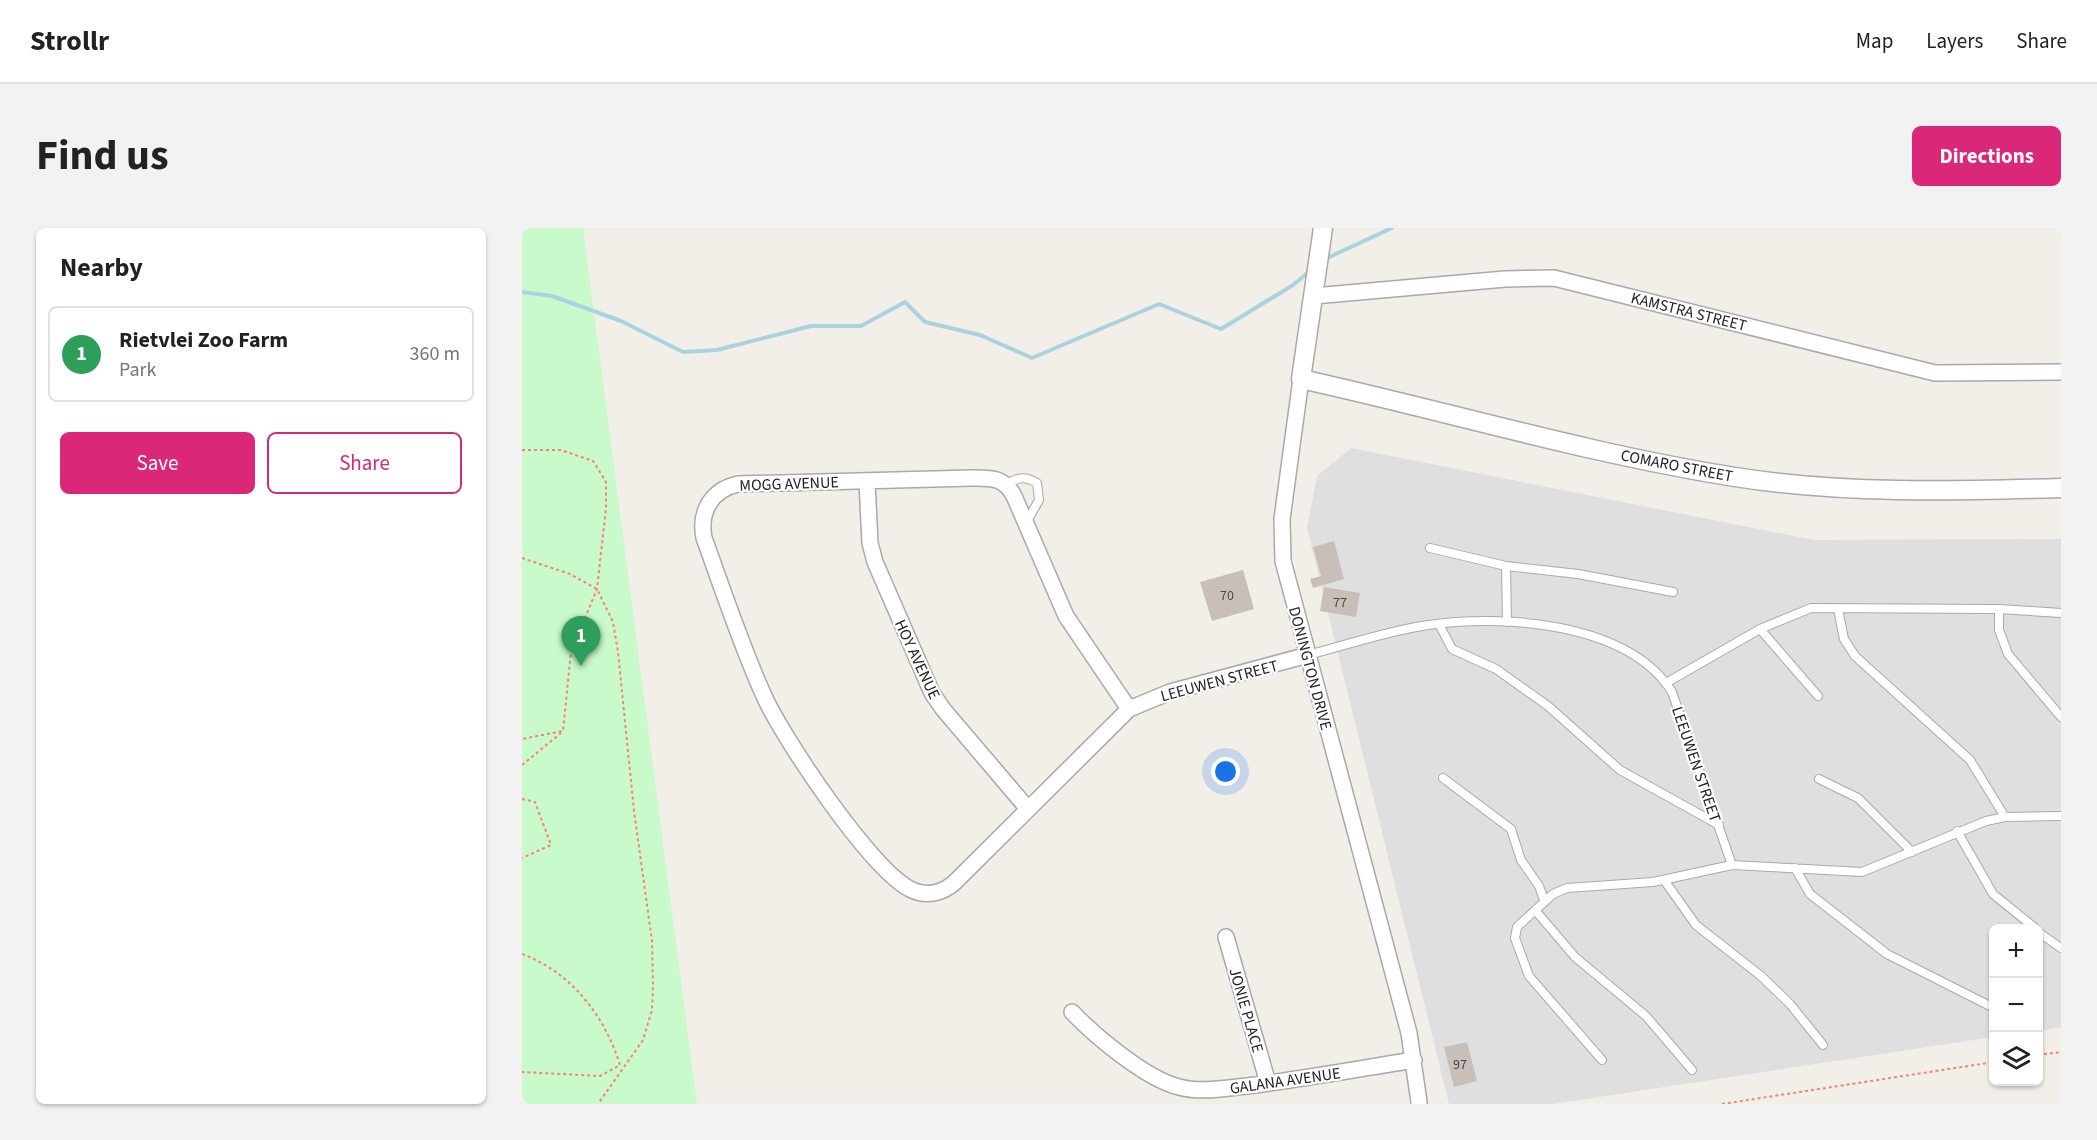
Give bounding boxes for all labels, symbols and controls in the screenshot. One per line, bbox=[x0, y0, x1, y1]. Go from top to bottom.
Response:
text: Strollr bbox=[30, 21, 109, 61]
text: Map bbox=[1856, 26, 1893, 56]
text: Layers bbox=[1926, 26, 1983, 56]
text: Share bbox=[2016, 26, 2067, 56]
text: Find us bbox=[36, 126, 169, 186]
button: Directions bbox=[1912, 126, 2061, 186]
text: Nearby bbox=[60, 249, 143, 286]
street label: KAMSTRA STREET bbox=[1629, 287, 1749, 337]
text: Rietvlei Zoo Farm bbox=[119, 324, 288, 356]
text: 1 bbox=[76, 340, 87, 368]
text: 360 m bbox=[410, 340, 460, 368]
text: Park bbox=[119, 356, 156, 384]
button: Save bbox=[60, 432, 255, 494]
button: Share bbox=[267, 432, 462, 494]
street label: COMARO STREET bbox=[1619, 444, 1735, 488]
street label: MOGG AVENUE bbox=[739, 471, 839, 497]
house number: 70 bbox=[1220, 586, 1234, 606]
house number: 77 bbox=[1333, 593, 1347, 613]
street label: DONINGTON DRIVE bbox=[1283, 604, 1337, 733]
pin: 1 bbox=[562, 616, 600, 666]
street label: HOY AVENUE bbox=[889, 616, 945, 703]
street label: LEEUWEN STREET bbox=[1158, 655, 1281, 707]
street label: LEEUWEN STREET bbox=[1666, 704, 1726, 825]
your location bbox=[1211, 757, 1240, 786]
map controls bbox=[1989, 924, 2043, 1086]
button: + bbox=[1989, 924, 2043, 978]
street label: JONIE PLACE bbox=[1223, 965, 1269, 1055]
button: − bbox=[1989, 978, 2043, 1032]
button: layers bbox=[1989, 1032, 2043, 1086]
house number: 97 bbox=[1453, 1055, 1467, 1075]
street label: GALANA AVENUE bbox=[1228, 1062, 1342, 1100]

